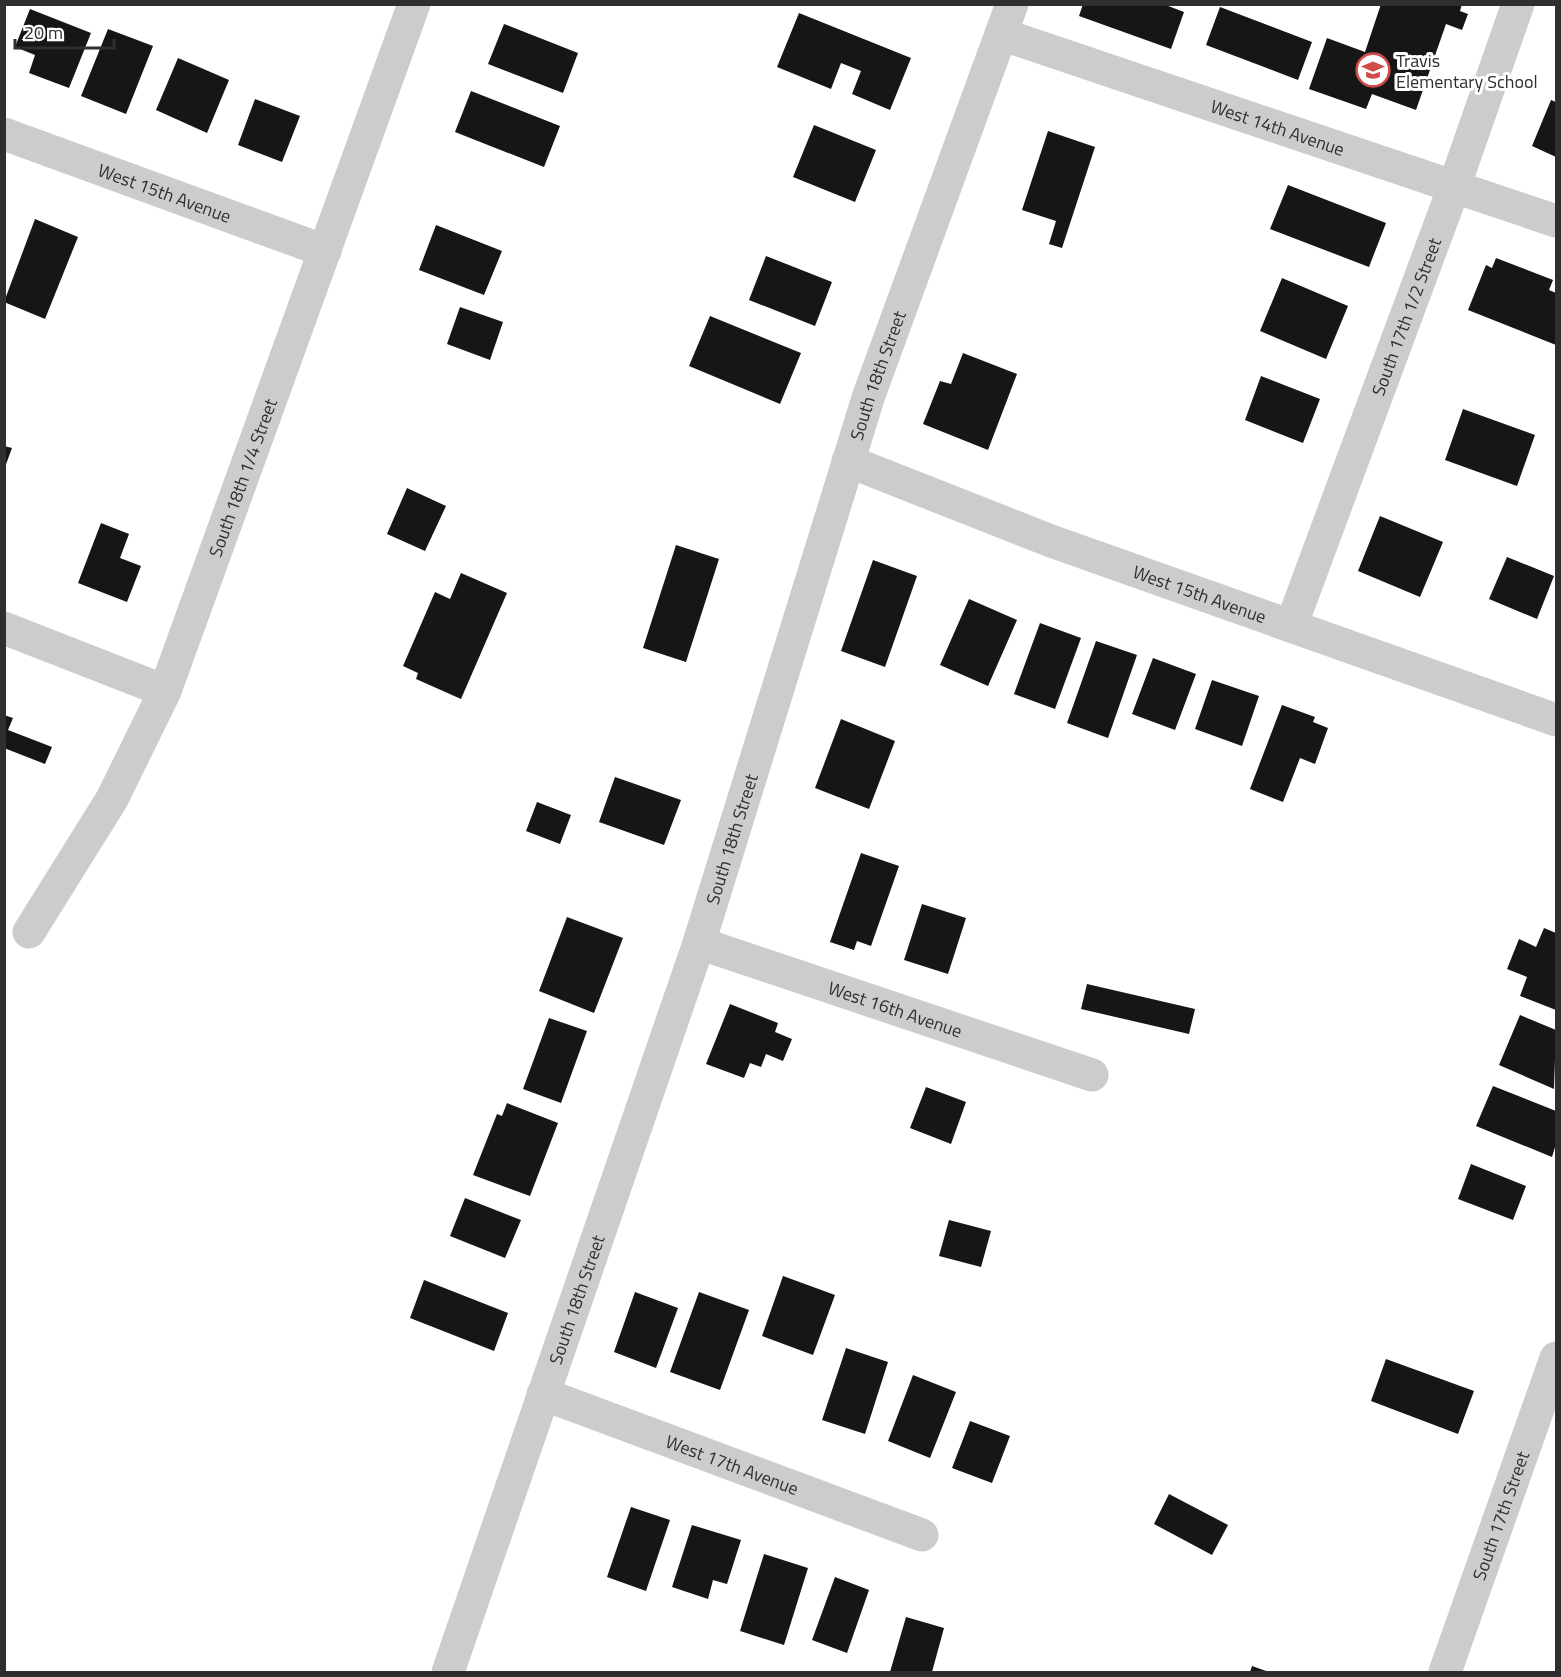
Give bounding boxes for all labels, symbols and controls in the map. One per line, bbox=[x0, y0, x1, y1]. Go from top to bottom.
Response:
scale bar bbox=[15, 12, 114, 50]
text: 20 m bbox=[24, 19, 63, 46]
place label: Travis Elementary School bbox=[1396, 47, 1538, 95]
school or university icon: Travis Elementary School bbox=[1355, 52, 1391, 88]
street label: West 14th Avenue bbox=[1207, 92, 1348, 162]
street label: West 15th Avenue bbox=[94, 156, 235, 229]
street label: South 17th 1/2 Street bbox=[1364, 233, 1448, 400]
street label: South 18th Street bbox=[842, 306, 912, 443]
street label: South 18th 1/4 Street bbox=[201, 394, 284, 561]
street label: West 15th Avenue bbox=[1129, 558, 1270, 630]
street label: South 18th Street bbox=[698, 770, 764, 908]
street label: West 16th Avenue bbox=[825, 974, 966, 1044]
street label: South 18th Street bbox=[541, 1230, 611, 1368]
street label: West 17th Avenue bbox=[662, 1427, 803, 1501]
street label: South 17th Street bbox=[1465, 1447, 1536, 1584]

